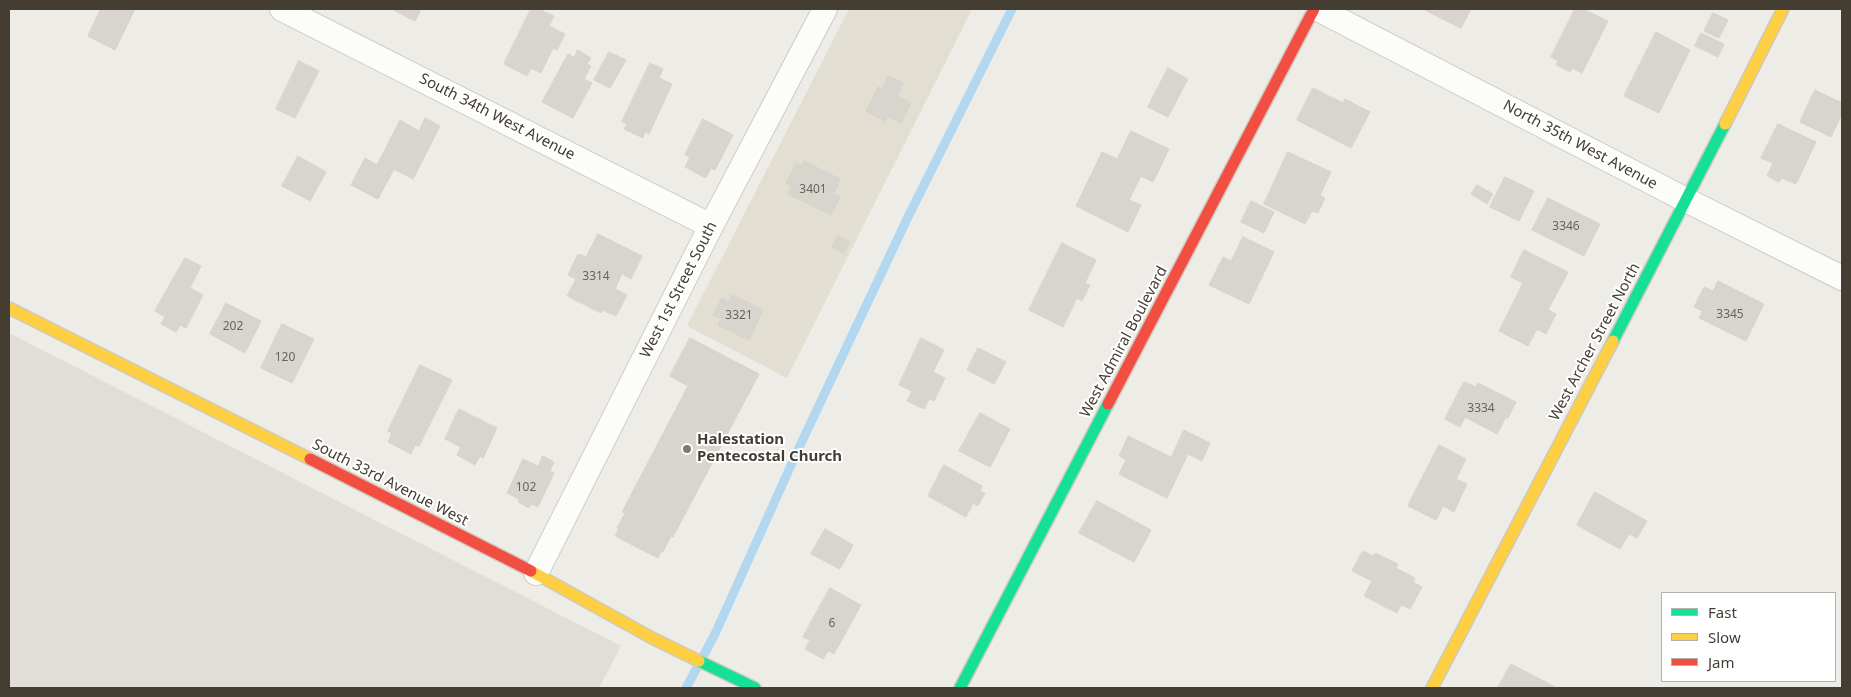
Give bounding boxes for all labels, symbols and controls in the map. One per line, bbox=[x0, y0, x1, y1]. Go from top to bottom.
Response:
street label: South 34th West Avenue bbox=[416, 70, 578, 164]
street label: North 35th West Avenue bbox=[1500, 97, 1660, 193]
house number: 3401 bbox=[799, 183, 827, 197]
street label: West 1st Street South bbox=[637, 219, 721, 361]
house number: 3346 bbox=[1552, 220, 1580, 234]
street label: West Archer Street North bbox=[1546, 260, 1644, 424]
street label: West Admiral Boulevard bbox=[1076, 263, 1172, 421]
house number: 3314 bbox=[582, 270, 610, 284]
house number: 3345 bbox=[1716, 308, 1744, 322]
house number: 3321 bbox=[725, 309, 753, 323]
house number: 202 bbox=[223, 320, 243, 334]
house number: 120 bbox=[275, 351, 295, 365]
house number: 3334 bbox=[1467, 402, 1495, 416]
place label: Halestation Pentecostal Church bbox=[697, 431, 842, 466]
street label: South 33rd Avenue West bbox=[309, 436, 471, 530]
marker: Halestation Pentecostal Church bbox=[681, 443, 693, 455]
house number: 102 bbox=[516, 481, 536, 495]
legend bbox=[1661, 592, 1836, 682]
text: Fast bbox=[1708, 602, 1737, 622]
house number: 6 bbox=[829, 617, 835, 631]
text: Slow bbox=[1708, 627, 1741, 647]
text: Jam bbox=[1708, 652, 1735, 672]

